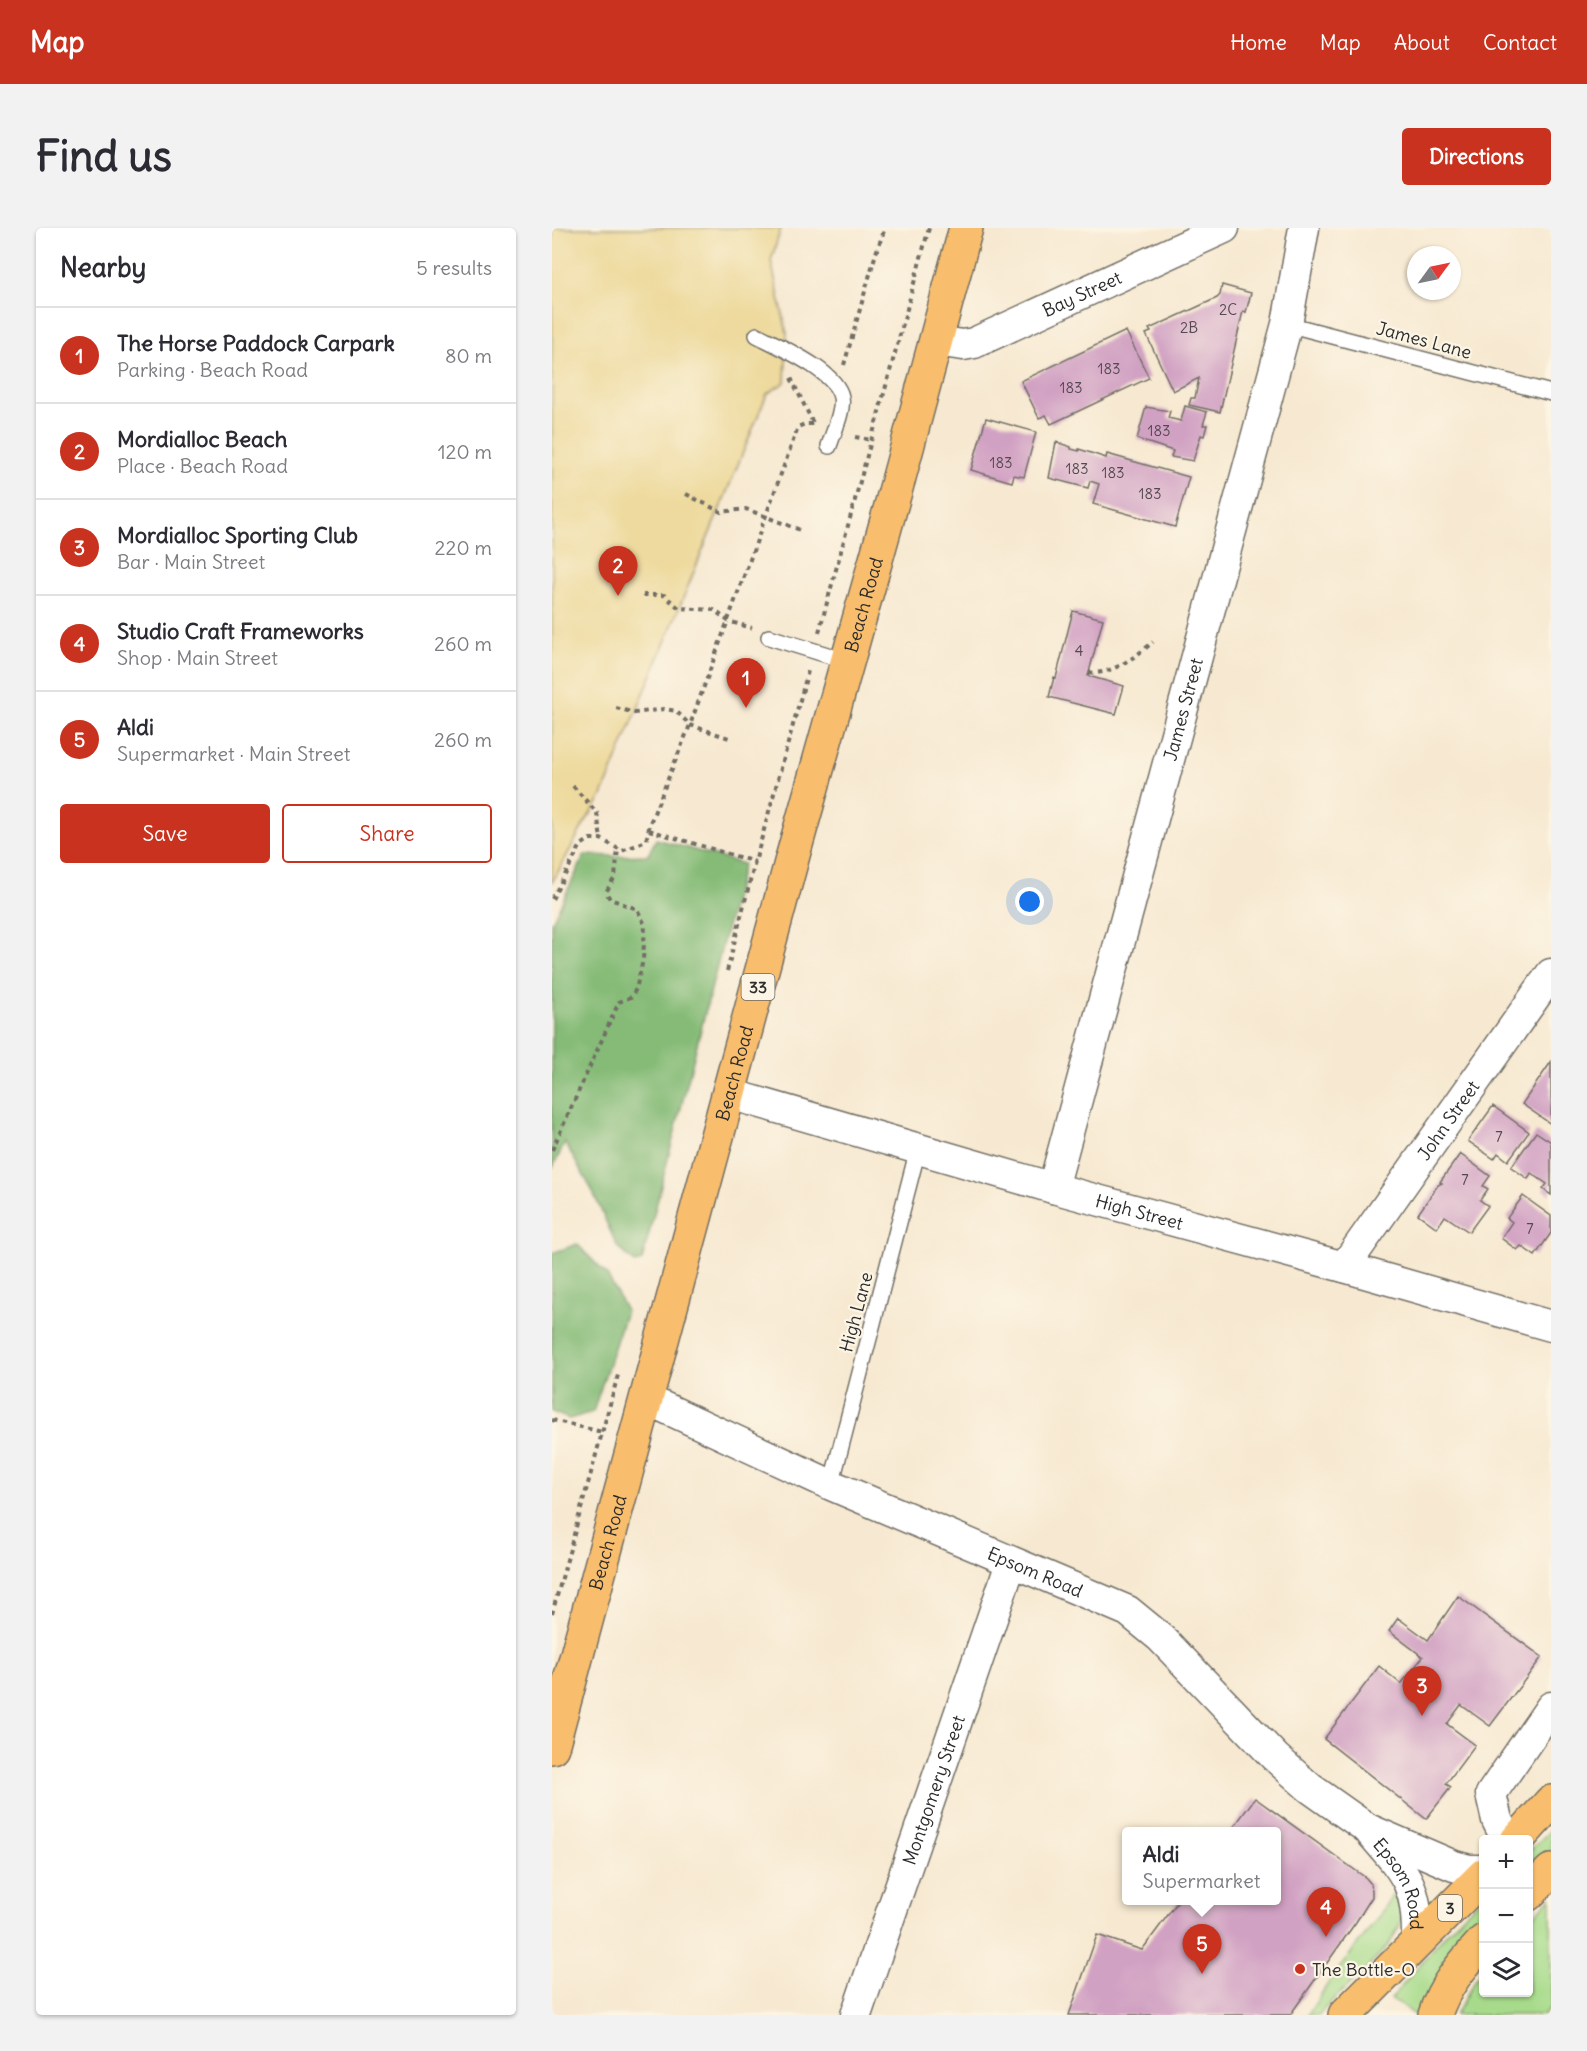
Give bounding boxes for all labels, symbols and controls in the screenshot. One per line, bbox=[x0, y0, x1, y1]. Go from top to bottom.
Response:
text: Map bbox=[30, 24, 84, 60]
text: Home bbox=[1230, 29, 1287, 56]
text: Map bbox=[1320, 29, 1361, 56]
text: About bbox=[1394, 29, 1450, 56]
text: Contact bbox=[1483, 29, 1557, 56]
button: Directions bbox=[1402, 128, 1551, 185]
text: Find us bbox=[36, 130, 172, 182]
north arrow bbox=[1407, 246, 1461, 300]
text: Nearby bbox=[60, 251, 146, 284]
text: 5 results bbox=[416, 255, 492, 280]
street label: Bay Street bbox=[1038, 265, 1125, 322]
house number: 2C bbox=[1219, 300, 1237, 319]
street label: James Lane bbox=[1374, 316, 1474, 364]
house number: 2B bbox=[1180, 318, 1198, 337]
text: The Horse Paddock Carpark bbox=[117, 329, 395, 357]
text: 1 bbox=[76, 343, 83, 368]
text: 80 m bbox=[445, 343, 492, 368]
text: Parking · Beach Road bbox=[117, 357, 308, 382]
house number: 183 bbox=[1097, 359, 1121, 378]
house number: 183 bbox=[1059, 378, 1083, 397]
house number: 183 bbox=[1147, 421, 1171, 440]
text: Mordialloc Beach bbox=[117, 425, 287, 453]
text: 2 bbox=[74, 439, 85, 464]
text: 120 m bbox=[438, 439, 492, 464]
text: Place · Beach Road bbox=[117, 453, 288, 478]
house number: 183 bbox=[989, 453, 1013, 472]
house number: 183 bbox=[1065, 459, 1089, 478]
house number: 183 bbox=[1101, 463, 1125, 482]
house number: 183 bbox=[1138, 484, 1162, 503]
text: Mordialloc Sporting Club bbox=[117, 521, 358, 549]
text: 3 bbox=[74, 535, 85, 560]
text: 220 m bbox=[435, 535, 492, 560]
pin: 2 bbox=[598, 546, 638, 596]
text: Bar · Main Street bbox=[117, 549, 265, 574]
street label: Beach Road bbox=[839, 554, 888, 655]
text: Studio Craft Frameworks bbox=[117, 617, 364, 645]
text: 4 bbox=[74, 631, 85, 656]
text: 260 m bbox=[434, 631, 492, 656]
house number: 4 bbox=[1075, 641, 1084, 660]
text: Shop · Main Street bbox=[117, 645, 278, 670]
street label: James Street bbox=[1158, 655, 1208, 763]
pin: 1 bbox=[726, 658, 766, 708]
text: Aldi bbox=[117, 713, 154, 741]
text: 5 bbox=[74, 727, 85, 752]
text: 260 m bbox=[434, 727, 492, 752]
text: Supermarket · Main Street bbox=[117, 741, 350, 766]
button: Save bbox=[60, 804, 270, 863]
button: Share bbox=[282, 804, 492, 863]
your location bbox=[1015, 887, 1044, 916]
road number: 33 bbox=[742, 974, 774, 1000]
street label: Beach Road bbox=[710, 1023, 758, 1123]
street label: John Street bbox=[1412, 1076, 1484, 1164]
house number: 7 bbox=[1495, 1127, 1503, 1146]
house number: 7 bbox=[1461, 1170, 1469, 1189]
street label: High Street bbox=[1093, 1189, 1186, 1234]
house number: 7 bbox=[1526, 1219, 1534, 1238]
street label: High Lane bbox=[834, 1270, 878, 1354]
street label: Beach Road bbox=[583, 1492, 631, 1593]
street label: Epsom Road bbox=[984, 1541, 1087, 1602]
pin: 3 bbox=[1402, 1666, 1442, 1716]
street label: Montgomery Street bbox=[897, 1712, 969, 1868]
popup bbox=[1122, 1827, 1281, 1905]
street label: Epsom Road bbox=[1369, 1833, 1429, 1931]
map controls bbox=[1479, 1835, 1533, 1997]
button: + bbox=[1479, 1835, 1533, 1889]
text: Aldi bbox=[1143, 1840, 1180, 1868]
text: Supermarket bbox=[1143, 1868, 1260, 1893]
pin: 4 bbox=[1306, 1888, 1346, 1937]
button: − bbox=[1479, 1889, 1533, 1943]
road number: 3 bbox=[1438, 1895, 1462, 1921]
pin: 5 bbox=[1182, 1924, 1222, 1974]
button: layers bbox=[1479, 1943, 1533, 1997]
place label: The Bottle-O bbox=[1312, 1958, 1415, 1981]
marker: The Bottle-O bbox=[1293, 1962, 1307, 1976]

